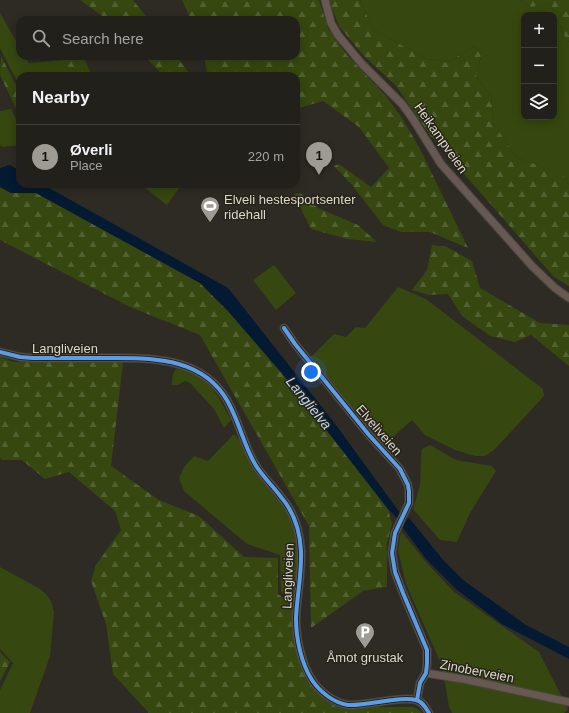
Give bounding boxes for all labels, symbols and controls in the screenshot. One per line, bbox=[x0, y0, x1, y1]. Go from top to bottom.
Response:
map controls bbox=[521, 12, 557, 120]
button: + bbox=[521, 12, 557, 48]
search box bbox=[16, 16, 300, 60]
icon: search bbox=[30, 27, 52, 49]
text: Search here bbox=[62, 30, 144, 47]
button: − bbox=[521, 48, 557, 84]
button: layers bbox=[521, 84, 557, 120]
text: Nearby bbox=[32, 88, 90, 107]
street label: Heikampveien bbox=[411, 100, 471, 176]
text: Øverli bbox=[70, 141, 113, 158]
pin: 1 bbox=[306, 142, 332, 175]
text: 1 bbox=[41, 149, 49, 164]
text: 220 m bbox=[248, 149, 284, 164]
text: Place bbox=[70, 158, 103, 173]
place label: Elveli hestesportsenter ridehall bbox=[224, 192, 356, 222]
sports icon: Elveli hestesportsenter ridehall bbox=[199, 195, 221, 223]
street label: Langliveien bbox=[32, 341, 98, 356]
your location bbox=[301, 362, 321, 382]
water label: Langlielva bbox=[283, 373, 335, 433]
street label: Elveliveien bbox=[353, 402, 405, 458]
street label: Langliveien bbox=[279, 543, 297, 609]
parking icon: Åmot grustak bbox=[354, 621, 376, 649]
place label: Åmot grustak bbox=[327, 650, 404, 665]
street label: Zinoberveien bbox=[439, 656, 515, 686]

